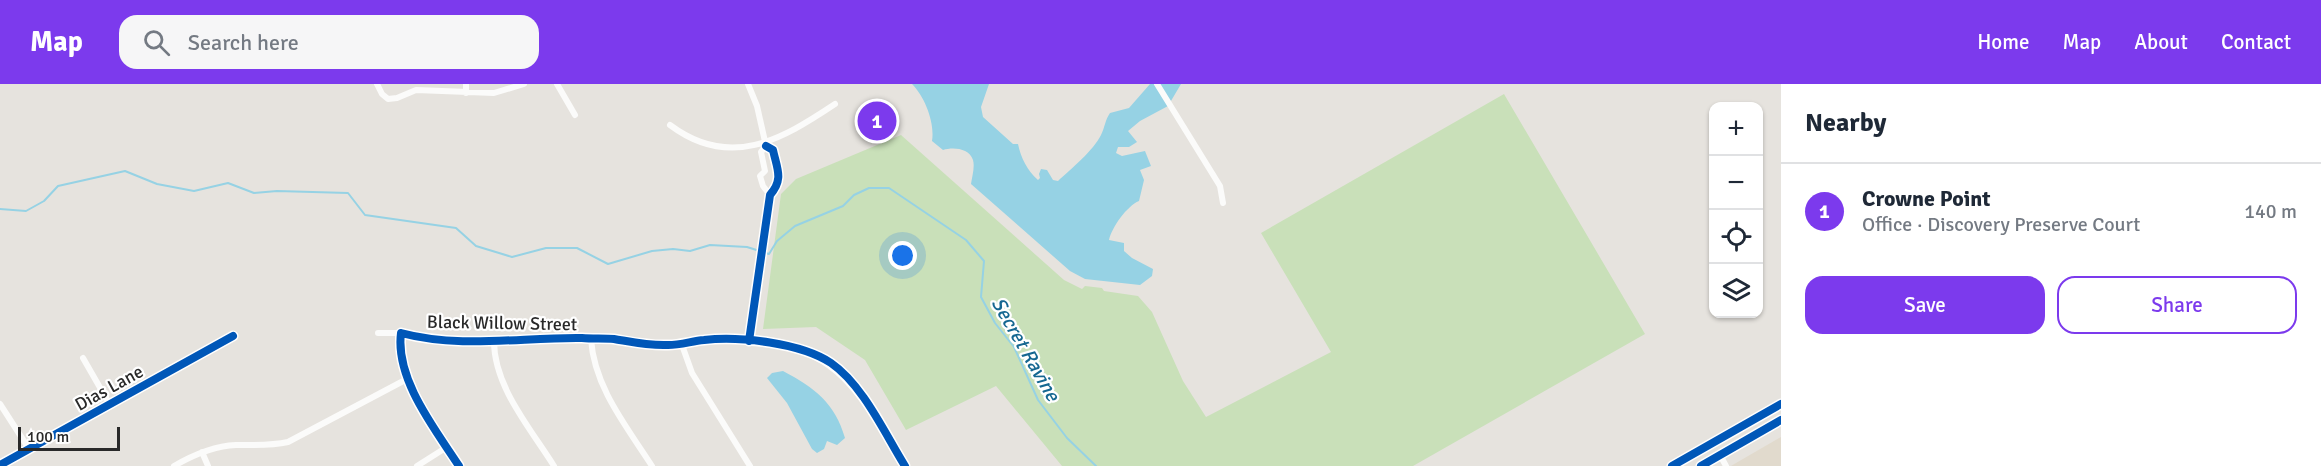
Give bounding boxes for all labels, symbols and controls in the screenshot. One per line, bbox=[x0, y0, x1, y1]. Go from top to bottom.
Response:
search box bbox=[119, 15, 539, 69]
text: Map bbox=[30, 25, 83, 59]
icon: search bbox=[140, 26, 173, 59]
text: Search here bbox=[188, 29, 299, 56]
text: Home bbox=[1977, 29, 2030, 55]
text: Map bbox=[2063, 29, 2101, 55]
text: About bbox=[2134, 29, 2188, 55]
text: Contact bbox=[2221, 29, 2291, 55]
pin: 1 bbox=[858, 99, 896, 144]
map controls bbox=[1709, 102, 1763, 318]
button: + bbox=[1709, 102, 1763, 156]
text: Nearby bbox=[1805, 107, 1886, 139]
button: − bbox=[1709, 156, 1763, 210]
text: Crowne Point bbox=[1862, 185, 1991, 212]
text: 1 bbox=[1819, 199, 1830, 224]
text: 140 m bbox=[2244, 199, 2297, 224]
button: locate bbox=[1709, 210, 1763, 264]
text: Office · Discovery Preserve Court bbox=[1862, 212, 2140, 237]
your location bbox=[888, 241, 917, 270]
button: layers bbox=[1709, 264, 1763, 318]
button: Save bbox=[1805, 276, 2045, 334]
button: Share bbox=[2057, 276, 2297, 334]
water label: Secret Ravine bbox=[986, 293, 1066, 407]
street label: Black Willow Street bbox=[427, 311, 577, 335]
street label: Dias Lane bbox=[71, 360, 147, 416]
scale bar bbox=[18, 424, 120, 452]
text: 100 m bbox=[27, 427, 69, 447]

